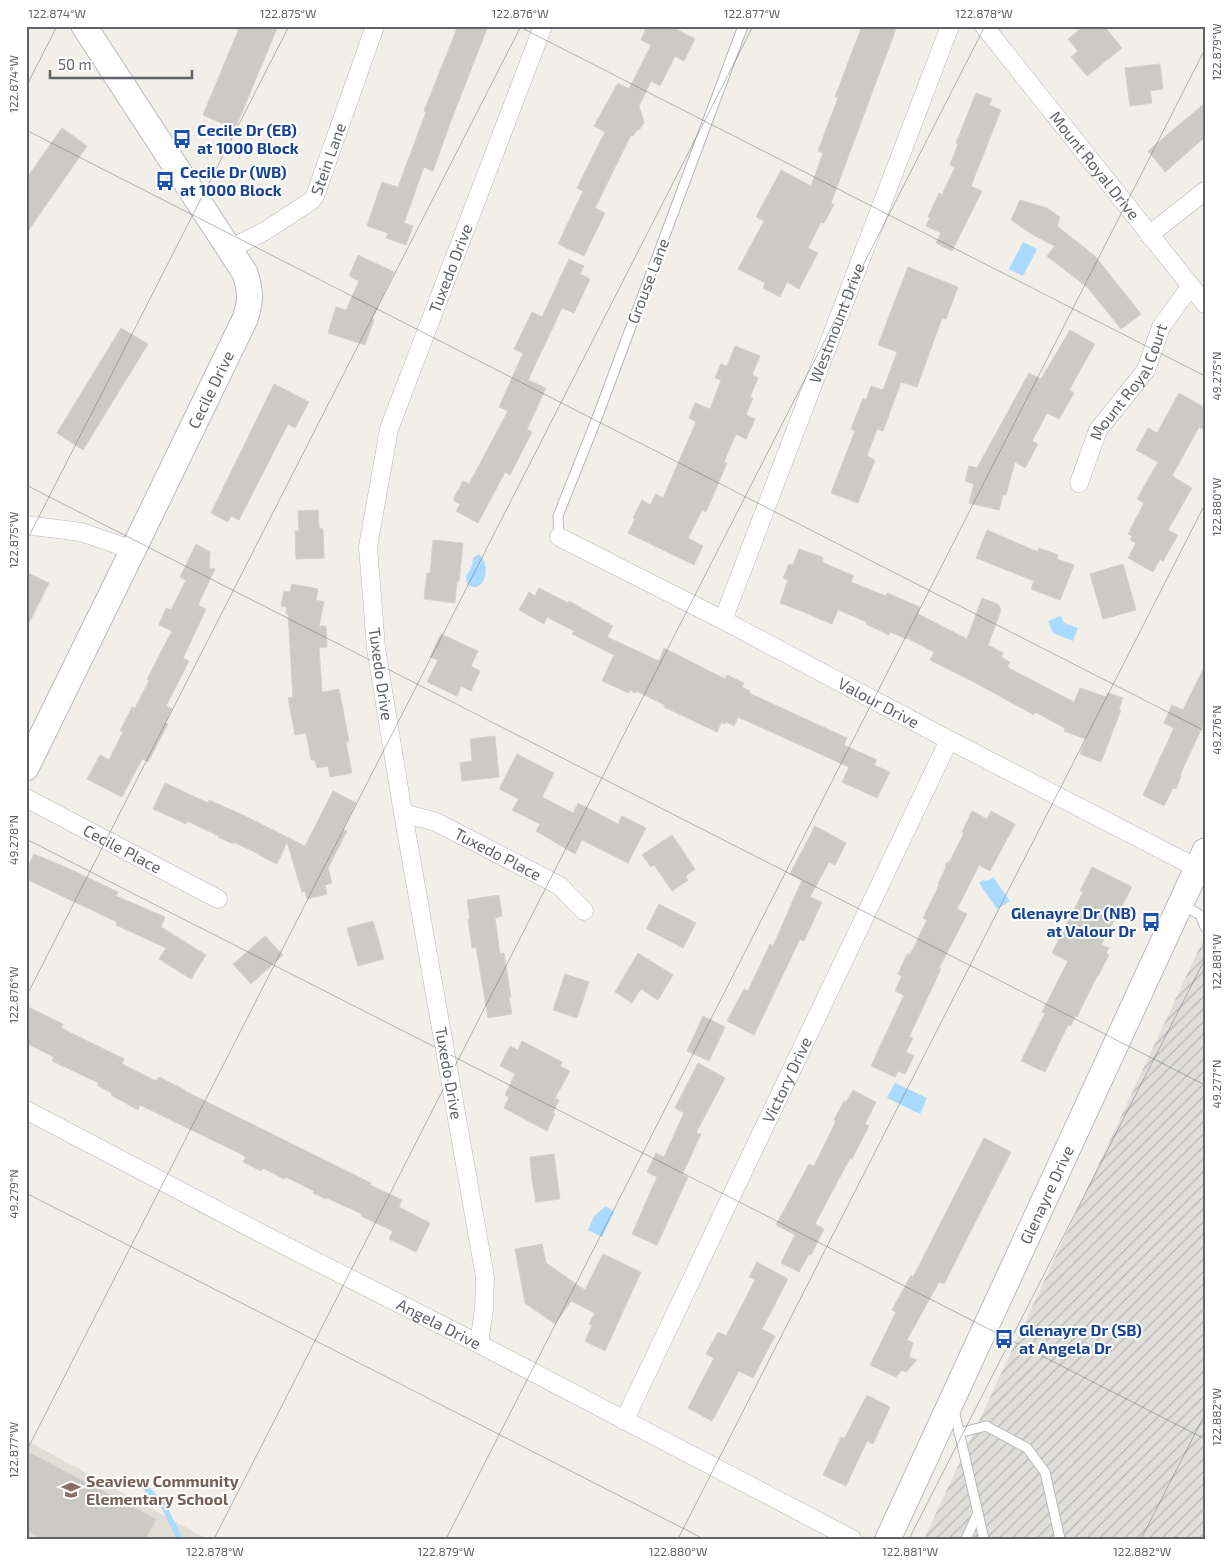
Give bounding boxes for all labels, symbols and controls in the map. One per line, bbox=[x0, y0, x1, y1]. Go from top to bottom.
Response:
text: 122.874°W bbox=[28, 6, 86, 20]
text: 122.875°W bbox=[260, 6, 316, 20]
text: 122.876°W bbox=[491, 6, 549, 20]
text: 122.877°W bbox=[724, 6, 780, 20]
text: 122.878°W bbox=[955, 6, 1013, 20]
text: 122.879°W bbox=[1209, 23, 1223, 81]
scale bar bbox=[50, 48, 192, 80]
text: 122.874°W bbox=[6, 55, 20, 113]
text: 50 m bbox=[58, 55, 92, 73]
street label: Mount Royal Drive bbox=[1046, 107, 1144, 223]
place label: Cecile Dr (EB) at 1000 Block bbox=[197, 120, 299, 157]
street label: Stein Lane bbox=[306, 120, 349, 197]
bus stop icon: Cecile Dr (EB) at 1000 Block bbox=[171, 128, 193, 150]
place label: Cecile Dr (WB) at 1000 Block bbox=[180, 162, 287, 199]
bus stop icon: Cecile Dr (WB) at 1000 Block bbox=[154, 170, 176, 192]
street label: Tuxedo Drive bbox=[424, 221, 476, 315]
street label: Grouse Lane bbox=[623, 236, 672, 326]
street label: Westmount Drive bbox=[805, 260, 868, 385]
street label: Mount Royal Court bbox=[1085, 321, 1170, 442]
street label: Cecile Drive bbox=[183, 347, 237, 432]
text: 49.275°N bbox=[1209, 351, 1223, 401]
text: 122.880°W bbox=[1209, 478, 1223, 536]
text: 122.875°W bbox=[6, 512, 20, 568]
street label: Tuxedo Drive bbox=[366, 626, 397, 722]
street label: Valour Drive bbox=[835, 673, 922, 731]
text: 49.276°N bbox=[1209, 705, 1223, 755]
text: 49.278°N bbox=[6, 815, 20, 865]
street label: Cecile Place bbox=[80, 820, 165, 877]
street label: Tuxedo Place bbox=[452, 823, 545, 884]
place label: Glenayre Dr (NB) at Valour Dr bbox=[1011, 903, 1136, 940]
bus stop icon: Glenayre Dr (NB) at Valour Dr bbox=[1140, 911, 1162, 933]
text: 122.881°W bbox=[1209, 934, 1223, 990]
text: 122.876°W bbox=[6, 966, 20, 1024]
street label: Tuxedo Drive bbox=[432, 1025, 467, 1121]
street label: Victory Drive bbox=[758, 1034, 815, 1126]
text: 49.277°N bbox=[1209, 1060, 1223, 1108]
street label: Glenayre Drive bbox=[1015, 1142, 1077, 1247]
text: 49.279°N bbox=[6, 1169, 20, 1219]
street label: Angela Drive bbox=[394, 1294, 484, 1353]
place label: Glenayre Dr (SB) at Angela Dr bbox=[1019, 1320, 1142, 1357]
bus stop icon: Glenayre Dr (SB) at Angela Dr bbox=[993, 1328, 1015, 1350]
text: 122.882°W bbox=[1209, 1388, 1223, 1446]
text: 122.877°W bbox=[6, 1422, 20, 1478]
place label: Seaview Community Elementary School bbox=[86, 1471, 239, 1509]
school or university icon: Seaview Community Elementary School bbox=[60, 1479, 82, 1501]
text: 122.878°W bbox=[186, 1544, 244, 1558]
text: 122.879°W bbox=[417, 1544, 475, 1558]
text: 122.880°W bbox=[649, 1544, 707, 1558]
text: 122.881°W bbox=[882, 1544, 938, 1558]
text: 122.882°W bbox=[1113, 1544, 1171, 1558]

